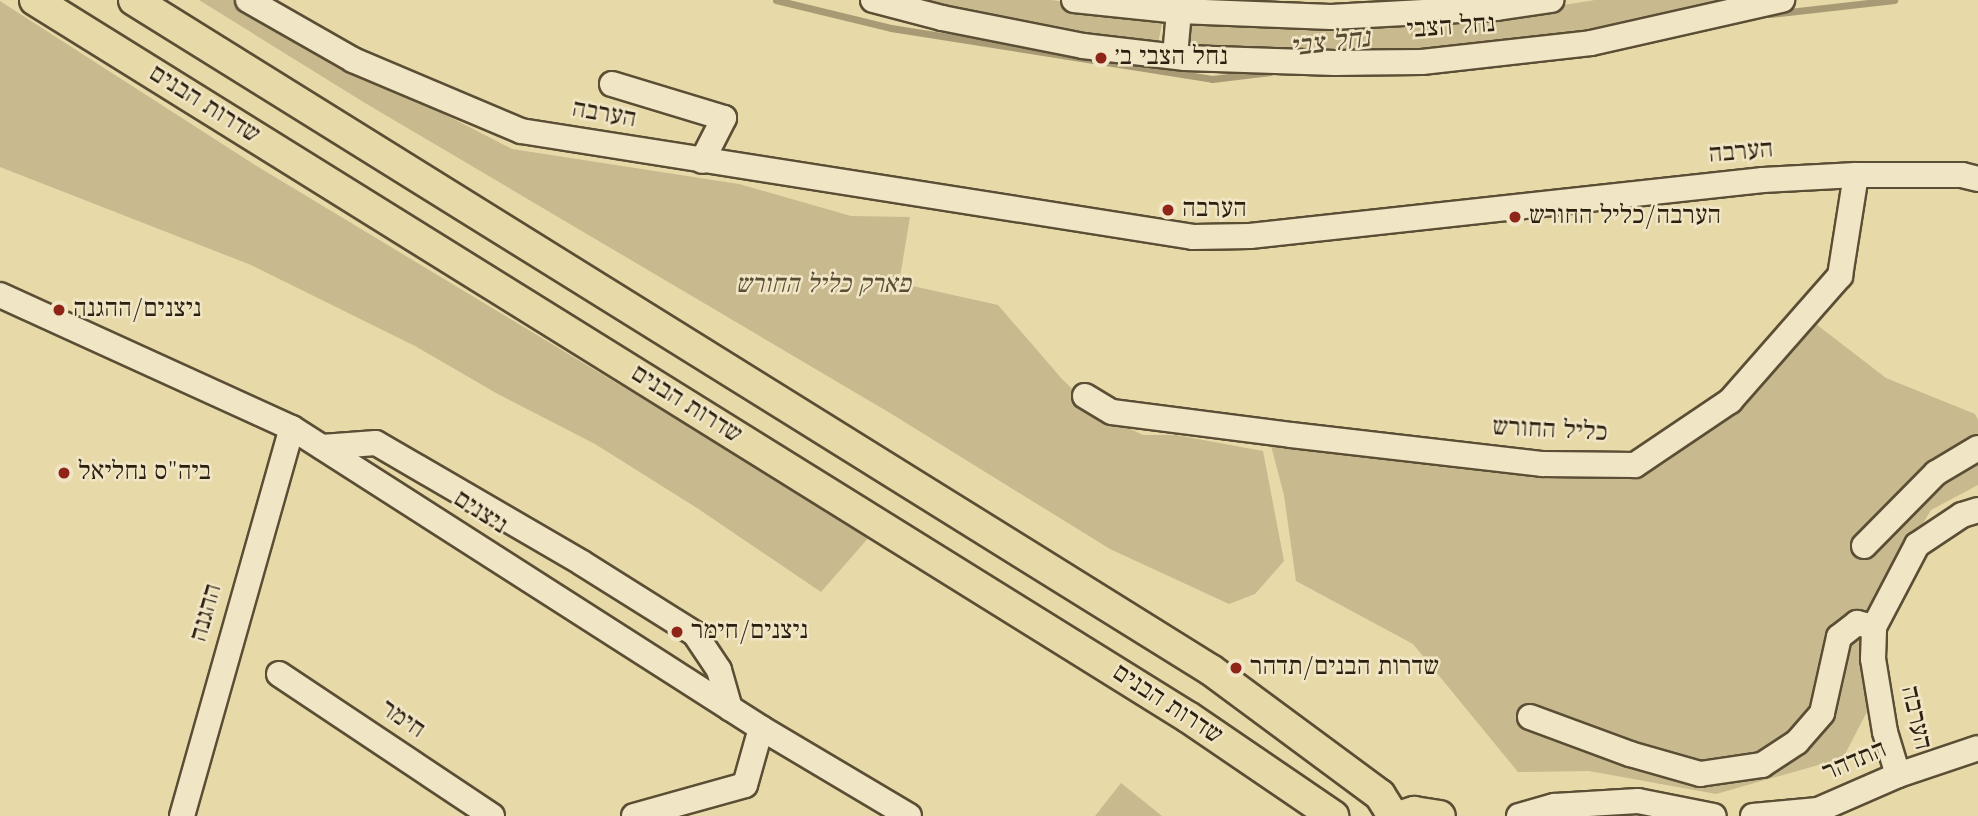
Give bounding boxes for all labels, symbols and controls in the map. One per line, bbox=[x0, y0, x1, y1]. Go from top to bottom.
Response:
street label: נחל הצבי bbox=[1406, 9, 1496, 47]
water label: נחל צבי bbox=[1288, 22, 1372, 66]
place label: נחל הצבי ב׳ bbox=[1115, 42, 1228, 74]
marker: נחל הצבי ב׳ bbox=[1093, 50, 1109, 66]
street label: שדרות הבנים bbox=[143, 59, 265, 151]
street label: הערבה bbox=[569, 94, 639, 136]
street label: הערבה bbox=[1707, 135, 1775, 171]
place label: הערבה bbox=[1182, 194, 1247, 226]
place label: הערבה/כליל החורש bbox=[1529, 201, 1721, 233]
marker: הערבה bbox=[1160, 202, 1176, 218]
marker: הערבה/כליל החורש bbox=[1507, 209, 1523, 225]
park label: פארק כליל החורש bbox=[735, 270, 911, 302]
place label: ניצנים/ההגנה bbox=[73, 294, 202, 326]
marker: ניצנים/ההגנה bbox=[51, 302, 67, 318]
street label: שדרות הבנים bbox=[625, 359, 747, 451]
street label: כליל החורש bbox=[1492, 412, 1608, 450]
place label: ביה"ס נחליאל bbox=[78, 457, 211, 489]
marker: ביה"ס נחליאל bbox=[56, 465, 72, 481]
street label: ניצנים bbox=[447, 484, 513, 542]
street label: ההגנה bbox=[184, 580, 230, 646]
place label: ניצנים/חימר bbox=[691, 616, 808, 648]
marker: ניצנים/חימר bbox=[669, 624, 685, 640]
place label: שדרות הבנים/תדהר bbox=[1250, 652, 1439, 684]
street label: שדרות הבנים bbox=[1106, 658, 1228, 752]
marker: שדרות הבנים/תדהר bbox=[1228, 660, 1244, 676]
street label: הערבה bbox=[1893, 683, 1937, 753]
street label: חימר bbox=[374, 694, 430, 746]
street label: התדהר bbox=[1818, 735, 1892, 789]

